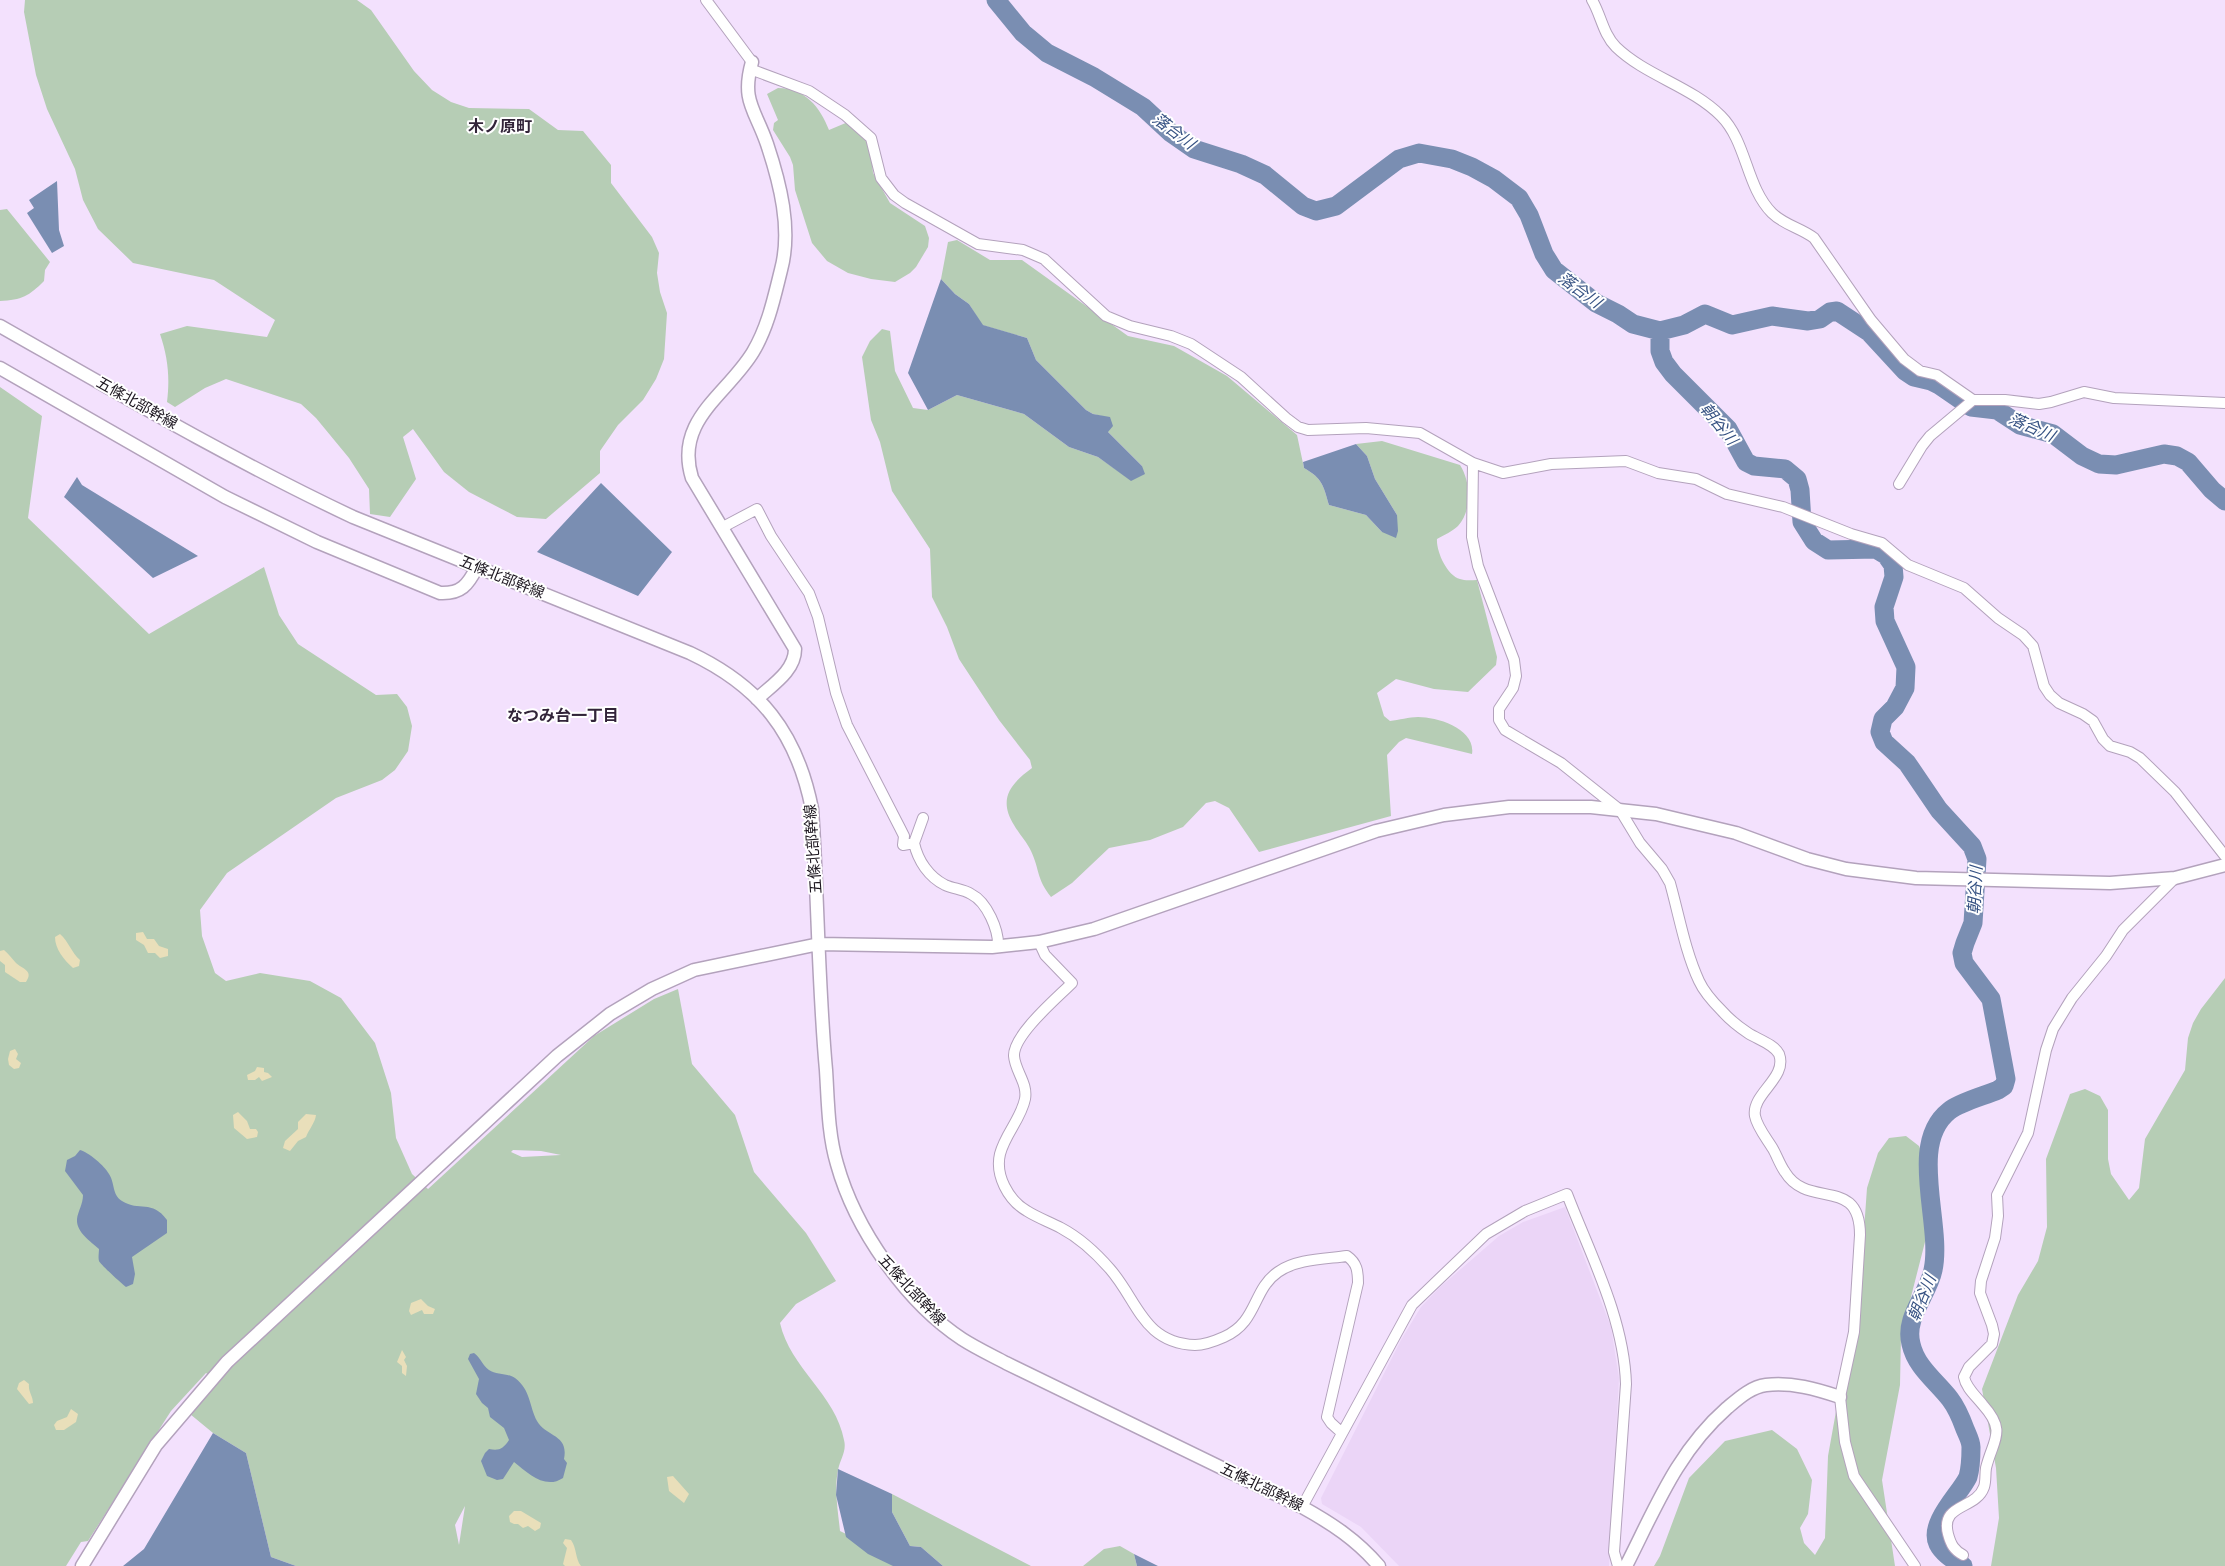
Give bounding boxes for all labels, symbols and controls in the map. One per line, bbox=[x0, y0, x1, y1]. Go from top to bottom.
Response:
water label: 落合川 bbox=[1149, 109, 1200, 154]
district label: 木ノ原町 bbox=[468, 117, 532, 136]
water label: 落合川 bbox=[1555, 268, 1607, 313]
street label: 五條北部幹線 bbox=[93, 373, 181, 433]
water label: 朝谷川 bbox=[1697, 399, 1743, 450]
water label: 落合川 bbox=[2006, 409, 2060, 446]
street label: 五條北部幹線 bbox=[457, 552, 547, 602]
district label: なつみ台一丁目 bbox=[507, 706, 619, 725]
street label: 五條北部幹線 bbox=[801, 803, 825, 895]
water label: 朝谷川 bbox=[1964, 864, 1986, 914]
street label: 五條北部幹線 bbox=[875, 1251, 949, 1329]
water label: 朝谷川 bbox=[1904, 1270, 1941, 1324]
street label: 五條北部幹線 bbox=[1218, 1459, 1306, 1515]

